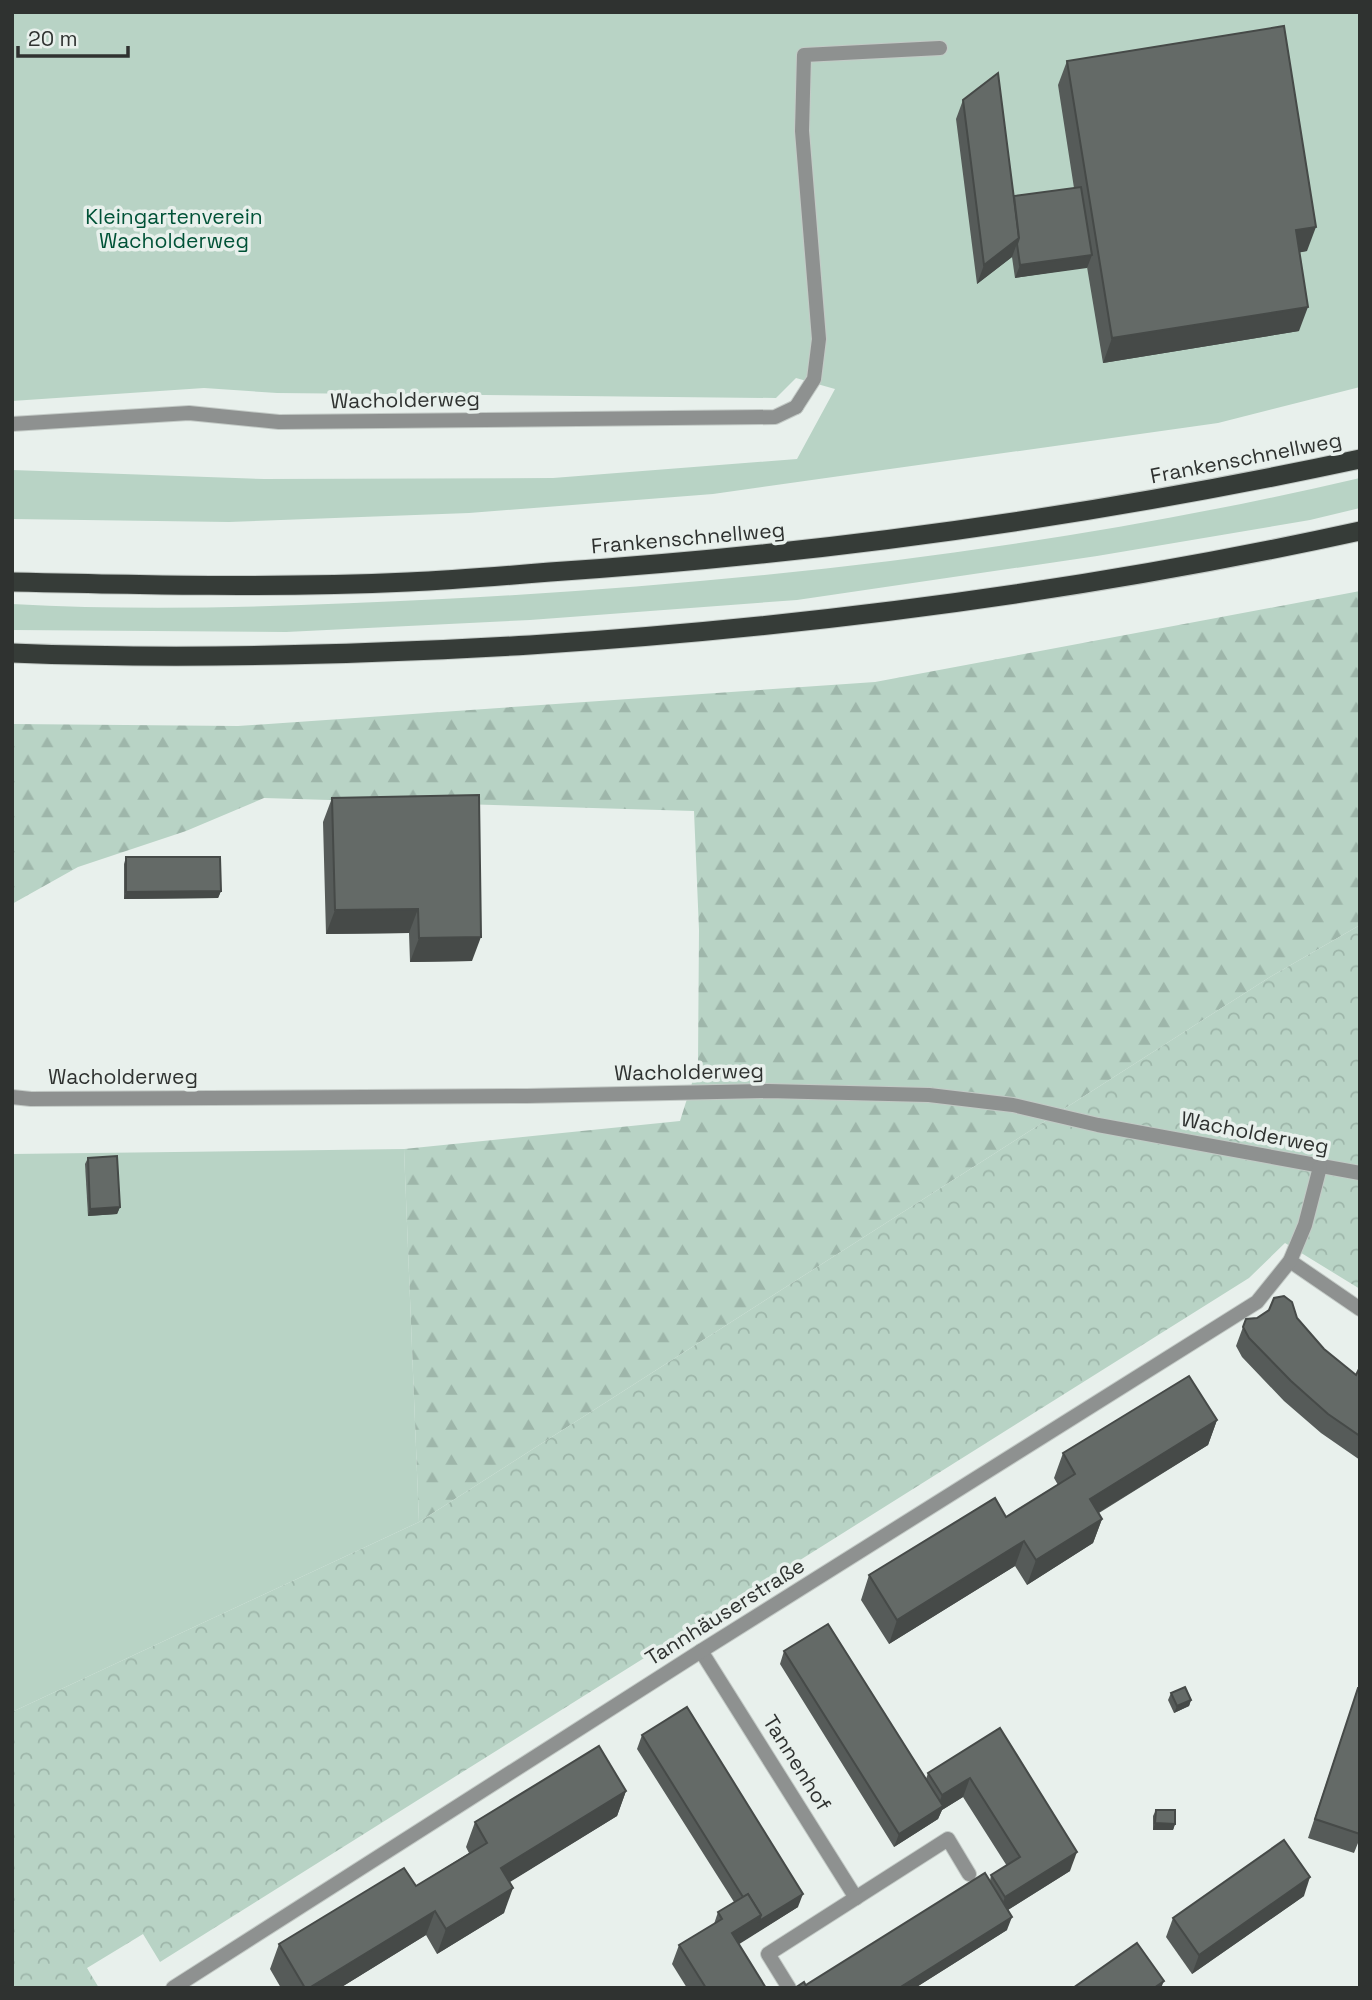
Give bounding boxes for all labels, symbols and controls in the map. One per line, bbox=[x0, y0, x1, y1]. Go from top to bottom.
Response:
scale bar bbox=[18, 14, 128, 58]
text: 20 m bbox=[28, 25, 78, 52]
park label: Kleingartenverein Wacholderweg bbox=[85, 203, 263, 254]
street label: Wacholderweg bbox=[330, 385, 480, 414]
street label: Frankenschnellweg bbox=[1148, 426, 1344, 489]
street label: Frankenschnellweg bbox=[590, 516, 786, 559]
street label: Wacholderweg bbox=[614, 1057, 764, 1086]
street label: Wacholderweg bbox=[48, 1063, 198, 1090]
street label: Wacholderweg bbox=[1179, 1105, 1331, 1160]
street label: Tannhäuserstraße bbox=[640, 1552, 809, 1671]
street label: Tannenhof bbox=[757, 1710, 838, 1816]

